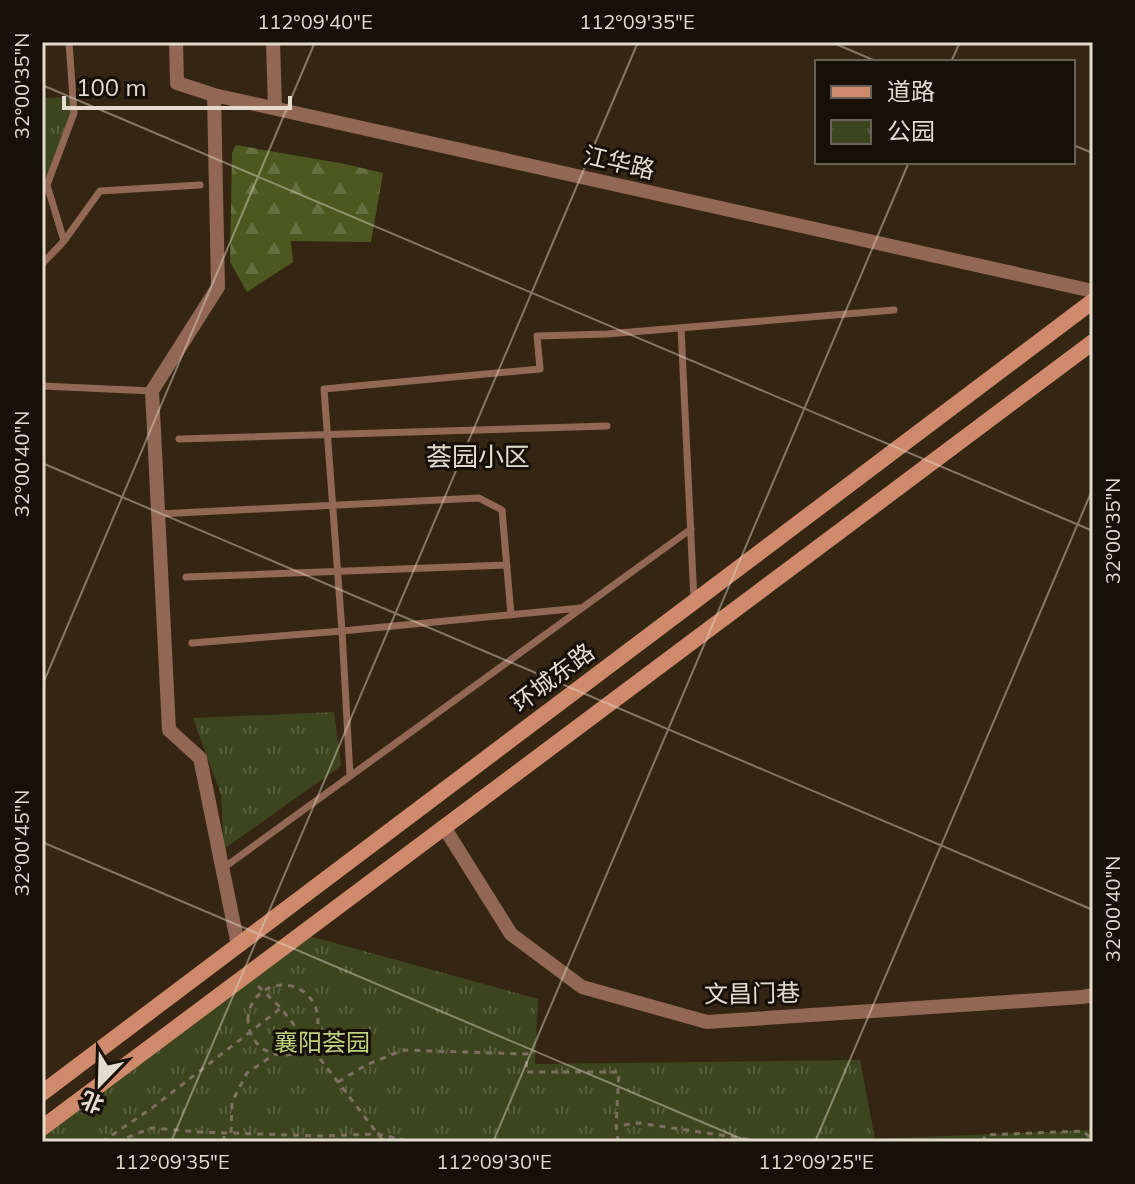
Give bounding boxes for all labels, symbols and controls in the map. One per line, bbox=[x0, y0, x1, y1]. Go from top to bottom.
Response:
text: 112°09'40"E bbox=[257, 9, 373, 34]
text: 112°09'35"E bbox=[579, 9, 695, 34]
text: 32°00'35"N bbox=[9, 33, 34, 139]
scale bar bbox=[64, 60, 290, 110]
legend bbox=[815, 60, 1075, 164]
text: 100 m bbox=[76, 72, 147, 102]
text: 道路 bbox=[887, 76, 935, 106]
text: 公园 bbox=[887, 116, 935, 146]
street label: 江华路 bbox=[581, 139, 658, 185]
text: 32°00'40"N bbox=[9, 411, 34, 517]
district label: 荟园小区 bbox=[426, 440, 530, 473]
text: 32°00'35"N bbox=[1100, 478, 1125, 584]
street label: 环城东路 bbox=[505, 636, 600, 718]
text: 32°00'45"N bbox=[9, 790, 34, 896]
text: 32°00'40"N bbox=[1100, 856, 1125, 962]
street label: 文昌门巷 bbox=[704, 977, 800, 1009]
park label: 襄阳荟园 bbox=[274, 1027, 370, 1057]
north arrow bbox=[60, 1044, 140, 1124]
text: 北 bbox=[77, 1085, 108, 1120]
text: 112°09'35"E bbox=[114, 1149, 230, 1174]
text: 112°09'30"E bbox=[436, 1149, 552, 1174]
text: 112°09'25"E bbox=[758, 1149, 874, 1174]

